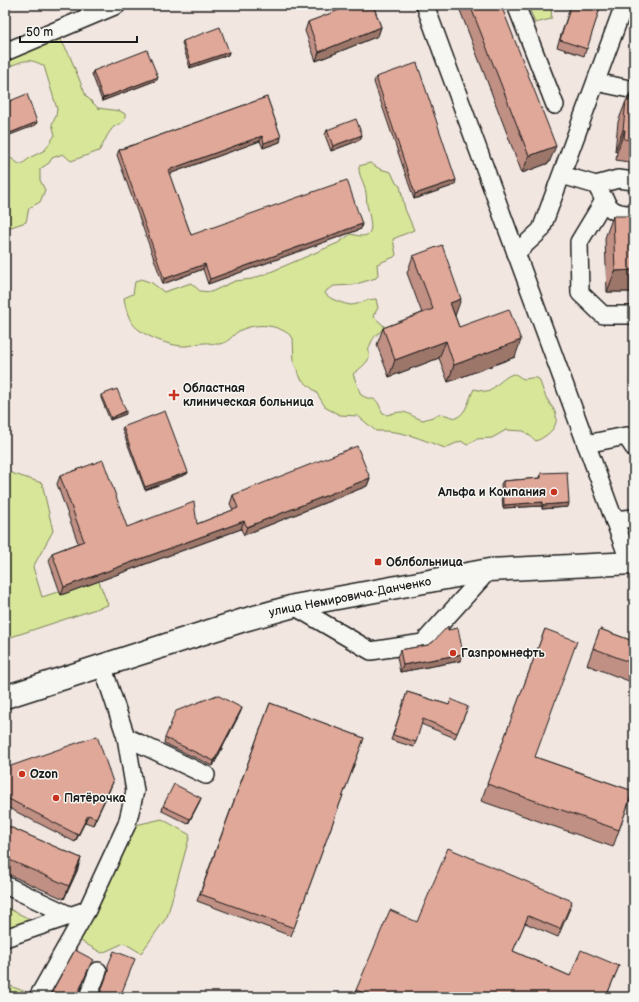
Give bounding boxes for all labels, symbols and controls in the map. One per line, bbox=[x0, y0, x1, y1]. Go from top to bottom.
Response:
scale bar bbox=[20, 18, 137, 44]
text: 50 m bbox=[26, 25, 53, 40]
place label: Областная клиническая больница bbox=[183, 381, 315, 410]
marker: Областная клиническая больница bbox=[168, 389, 180, 401]
place label: Альфа и Компания bbox=[437, 485, 546, 500]
marker: Альфа и Компания bbox=[549, 487, 559, 497]
place label: Облбольница bbox=[386, 555, 464, 570]
marker: Облбольница bbox=[373, 557, 383, 567]
street label: улица Немировича-Данченко bbox=[268, 574, 432, 620]
place label: Газпромнефть bbox=[461, 646, 545, 661]
marker: Газпромнефть bbox=[448, 648, 458, 658]
place label: Ozon bbox=[30, 767, 58, 782]
marker: Ozon bbox=[17, 769, 27, 779]
place label: Пятёрочка bbox=[64, 791, 127, 806]
marker: Пятёрочка bbox=[51, 793, 61, 803]

